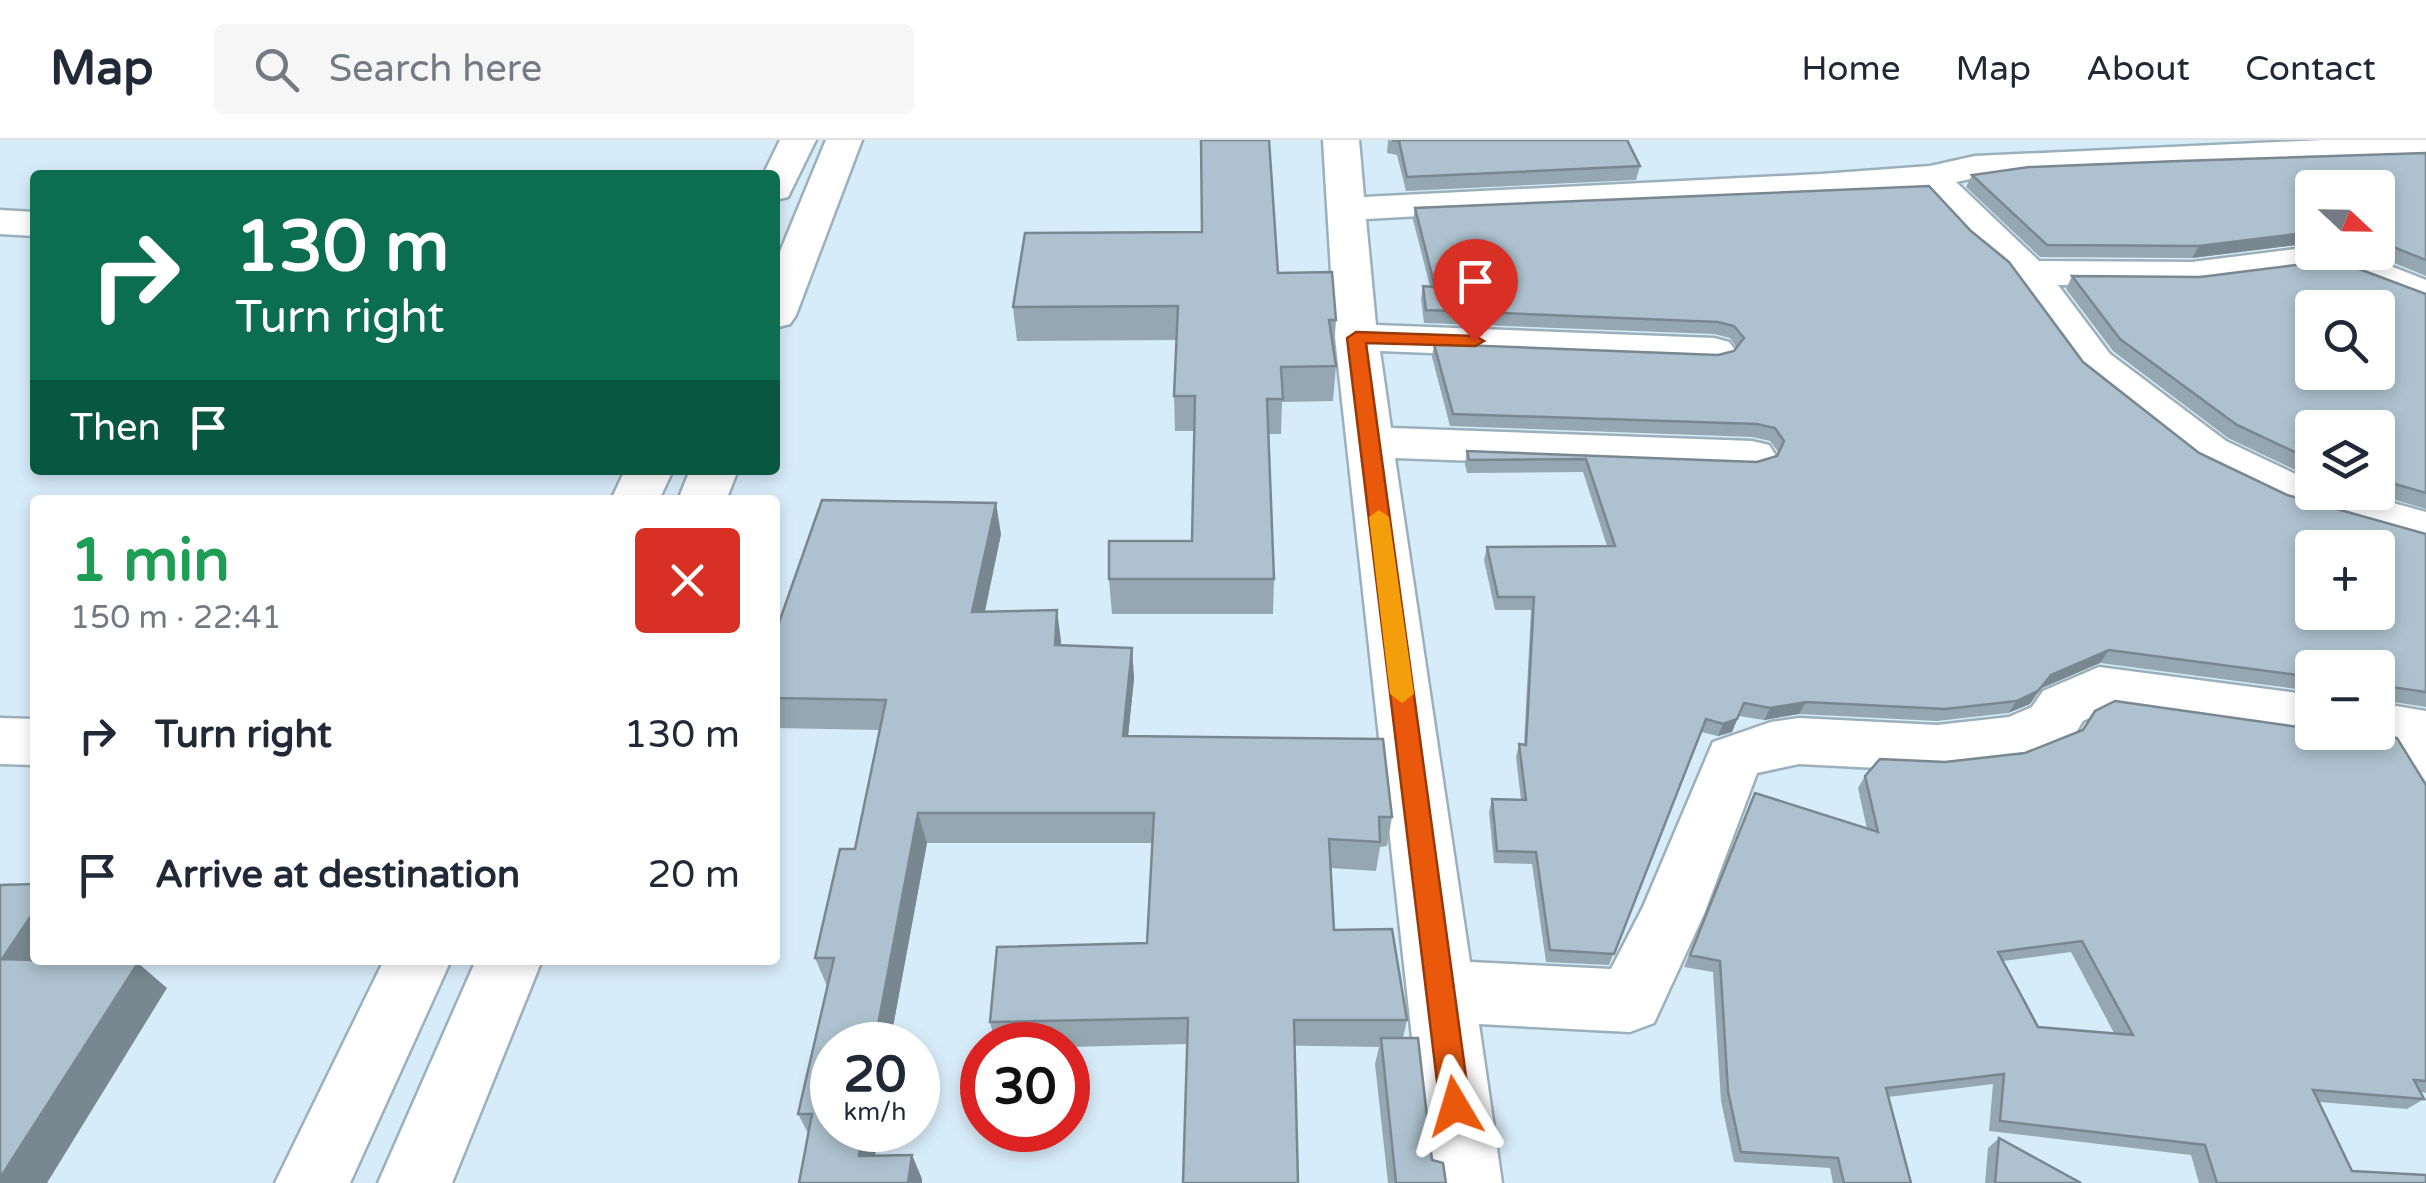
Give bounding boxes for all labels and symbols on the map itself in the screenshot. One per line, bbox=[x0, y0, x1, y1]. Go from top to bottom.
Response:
north arrow bbox=[2295, 170, 2395, 270]
pin bbox=[1433, 239, 1518, 342]
speed limit sign: 30 bbox=[960, 1022, 1090, 1152]
position arrow bbox=[1403, 1054, 1507, 1158]

